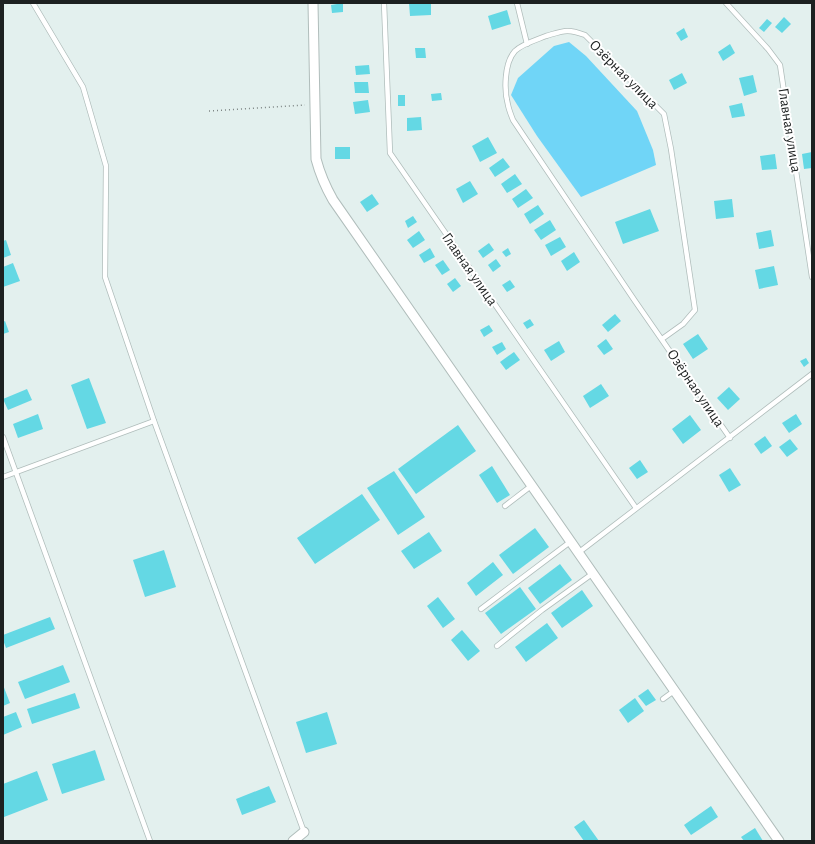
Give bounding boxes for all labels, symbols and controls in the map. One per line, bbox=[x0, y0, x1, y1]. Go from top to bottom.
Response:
street label: Озёрная улица bbox=[586, 37, 661, 112]
street label: Главная улица bbox=[775, 87, 804, 174]
street label: Главная улица bbox=[439, 230, 500, 309]
street label: Озёрная улица bbox=[664, 347, 727, 430]

